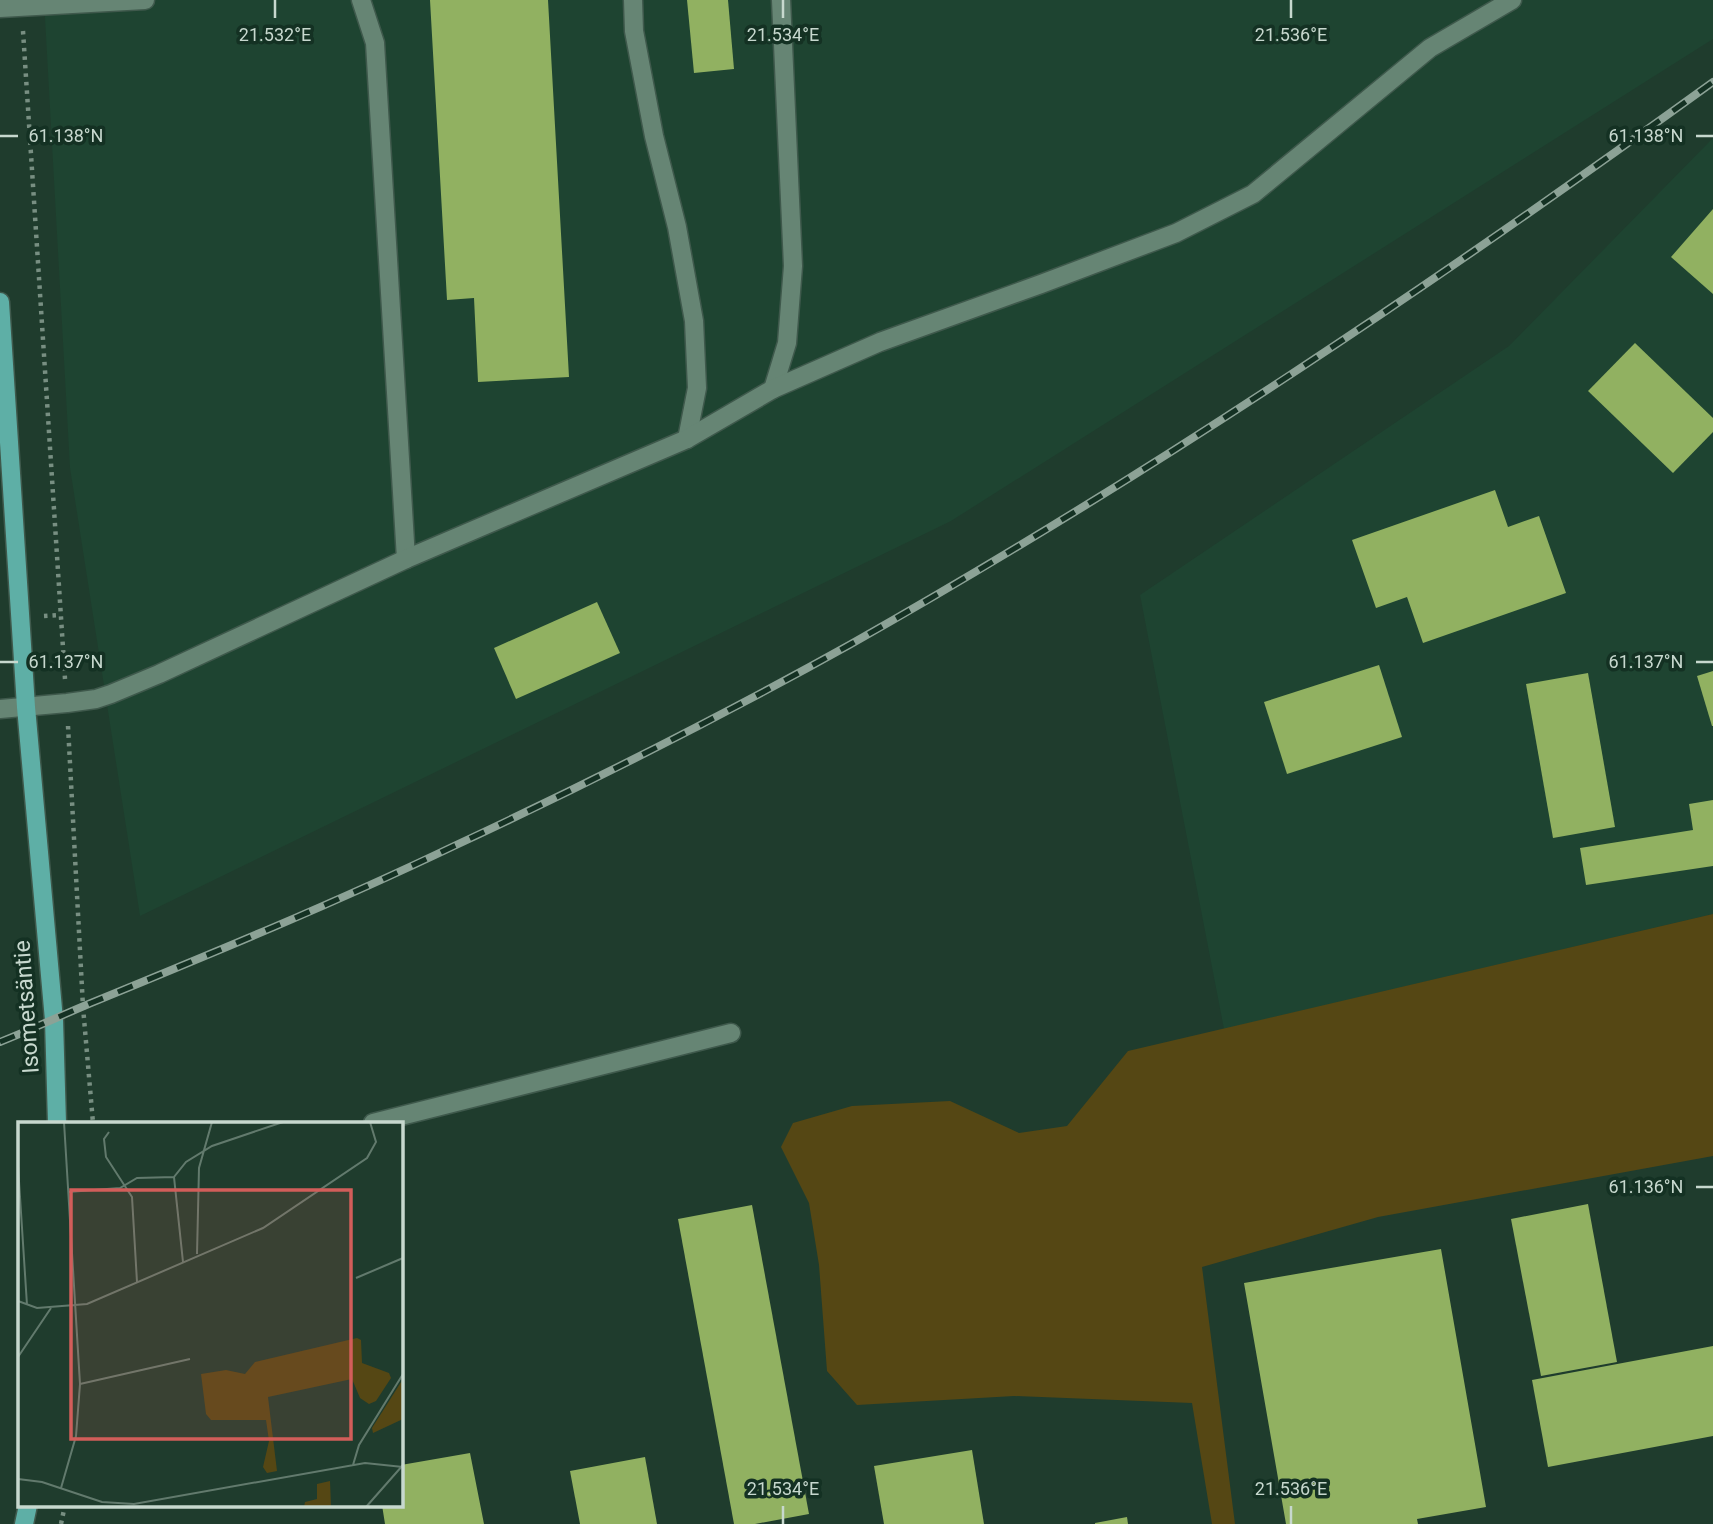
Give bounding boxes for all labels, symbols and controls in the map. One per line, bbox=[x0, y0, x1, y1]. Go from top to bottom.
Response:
text: 21.532°E bbox=[239, 24, 311, 45]
text: 21.534°E bbox=[747, 24, 819, 45]
text: 21.536°E bbox=[1255, 24, 1327, 45]
text: 61.138°N bbox=[29, 125, 103, 146]
text: 61.138°N bbox=[1609, 125, 1683, 146]
text: 61.137°N bbox=[29, 651, 103, 672]
text: 61.137°N bbox=[1609, 651, 1683, 672]
street label: Isometsäntie bbox=[8, 939, 45, 1075]
inset map bbox=[18, 1122, 402, 1506]
text: 61.136°N bbox=[1609, 1176, 1683, 1197]
text: 21.534°E bbox=[747, 1478, 819, 1499]
text: 21.536°E bbox=[1255, 1478, 1327, 1499]

